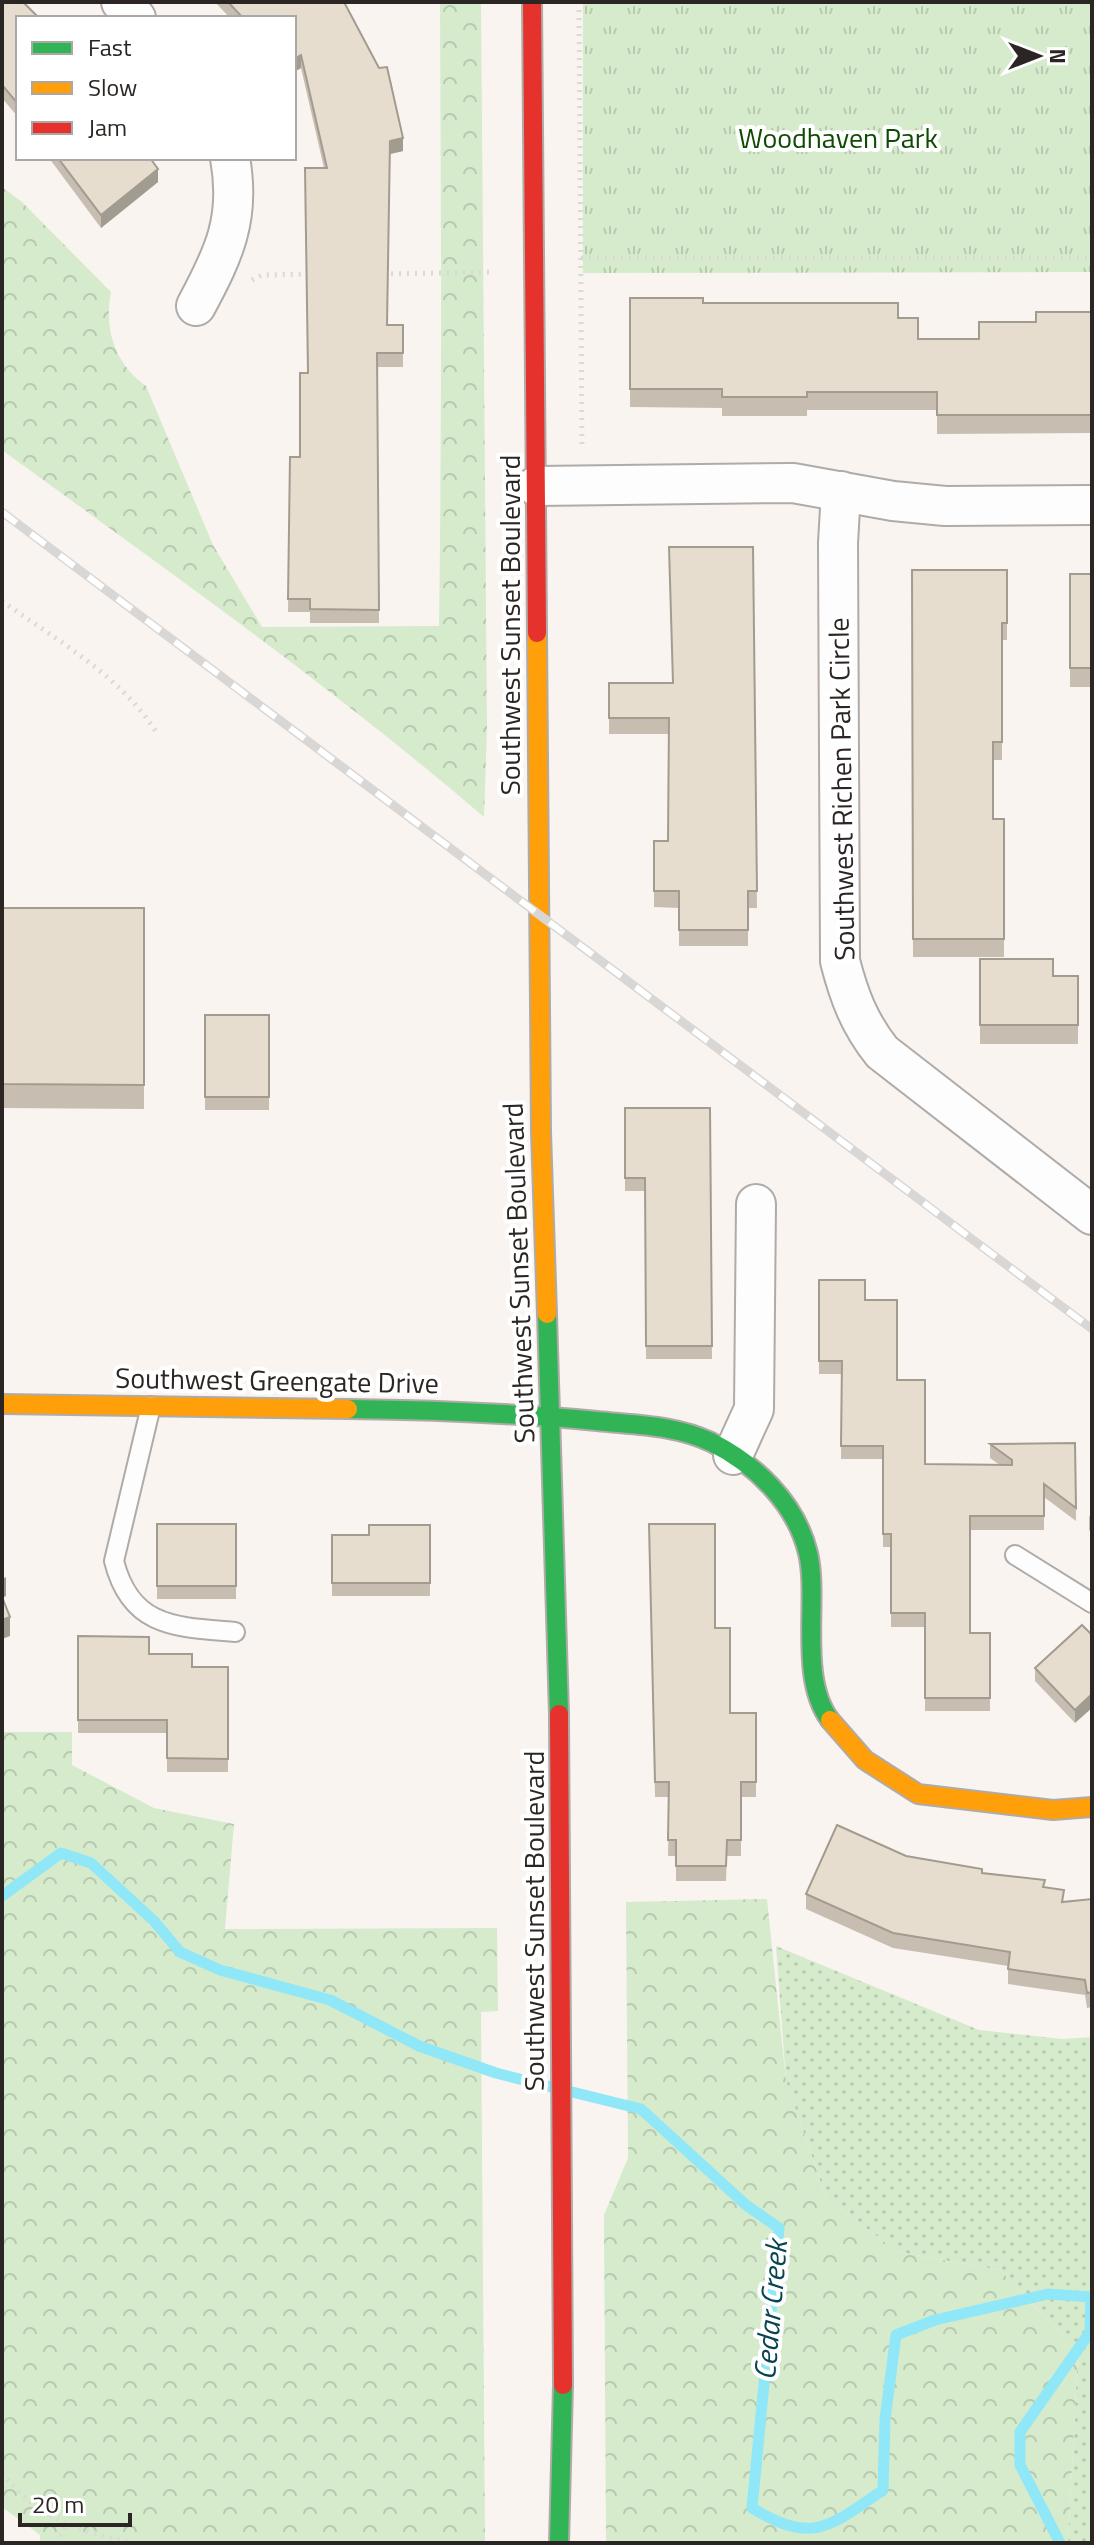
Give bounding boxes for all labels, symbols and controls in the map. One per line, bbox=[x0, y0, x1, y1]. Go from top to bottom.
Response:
legend bbox=[16, 16, 296, 160]
north arrow bbox=[998, 16, 1078, 96]
text: Fast bbox=[88, 29, 132, 65]
text: N bbox=[1041, 48, 1075, 64]
text: Slow bbox=[88, 69, 137, 105]
text: Jam bbox=[88, 109, 127, 145]
park label: Woodhaven Park bbox=[738, 116, 938, 159]
street label: Southwest Sunset Boulevard bbox=[488, 455, 531, 795]
street label: Southwest Richen Park Circle bbox=[817, 617, 865, 961]
street label: Southwest Sunset Boulevard bbox=[491, 1102, 545, 1444]
street label: Southwest Greengate Drive bbox=[115, 1356, 439, 1404]
street label: Southwest Sunset Boulevard bbox=[512, 1751, 555, 2091]
water label: Cedar Creek bbox=[741, 2235, 799, 2382]
scale bar bbox=[20, 2477, 130, 2527]
text: 20 m bbox=[32, 2486, 84, 2522]

